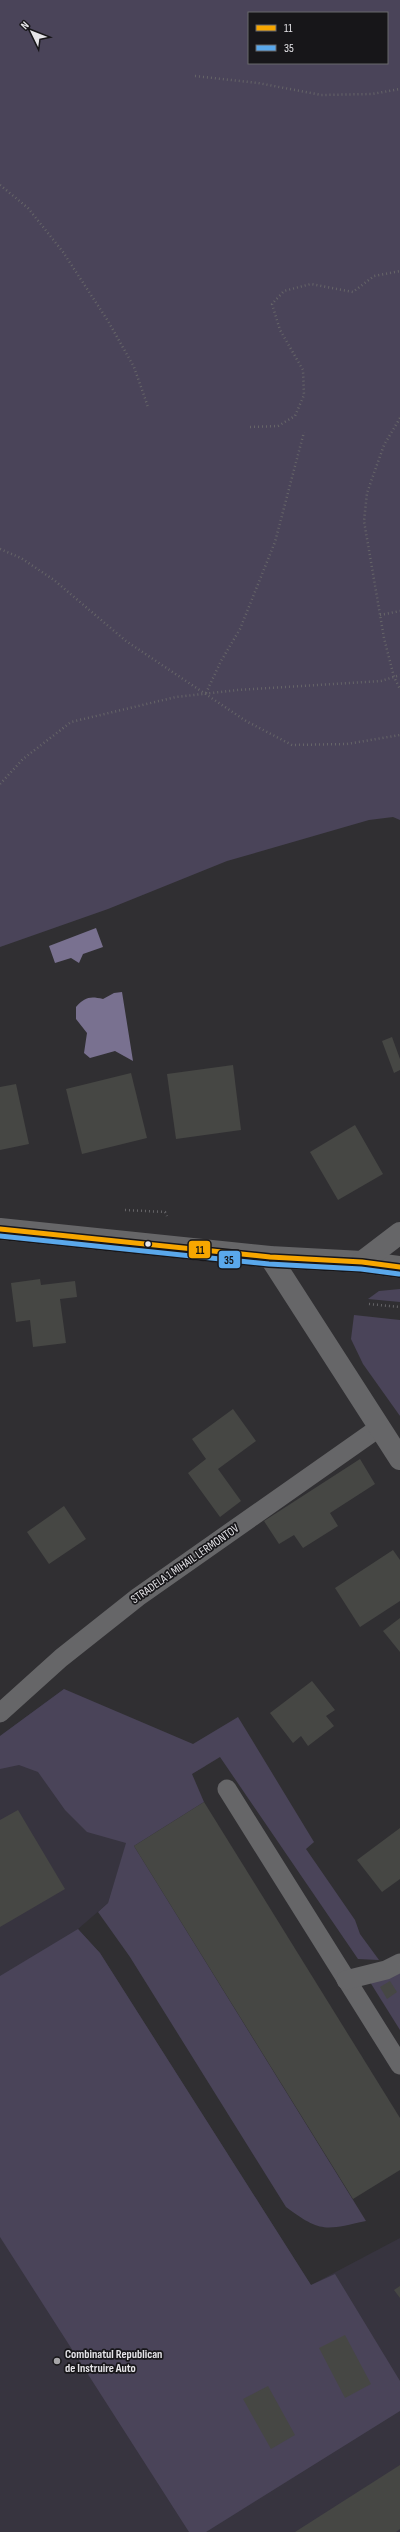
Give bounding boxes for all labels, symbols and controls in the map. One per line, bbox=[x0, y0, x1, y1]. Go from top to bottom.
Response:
north arrow bbox=[12, 12, 52, 52]
legend bbox=[248, 12, 388, 64]
text: N bbox=[18, 19, 32, 32]
text: 11 bbox=[284, 21, 293, 36]
text: 35 bbox=[284, 41, 294, 56]
unlabelled marker bbox=[143, 1239, 153, 1249]
line badge: 11 bbox=[188, 1240, 211, 1259]
text: 11 bbox=[196, 1244, 205, 1257]
line badge: 35 bbox=[218, 1250, 241, 1269]
text: 35 bbox=[224, 1254, 234, 1267]
street label: STRADELA 1 MIHAIL LERMONTOV bbox=[128, 1521, 242, 1607]
place label: Combinatul Republican de Instruire Auto bbox=[65, 2347, 162, 2376]
marker: Combinatul Republican de Instruire Auto bbox=[52, 2356, 62, 2366]

